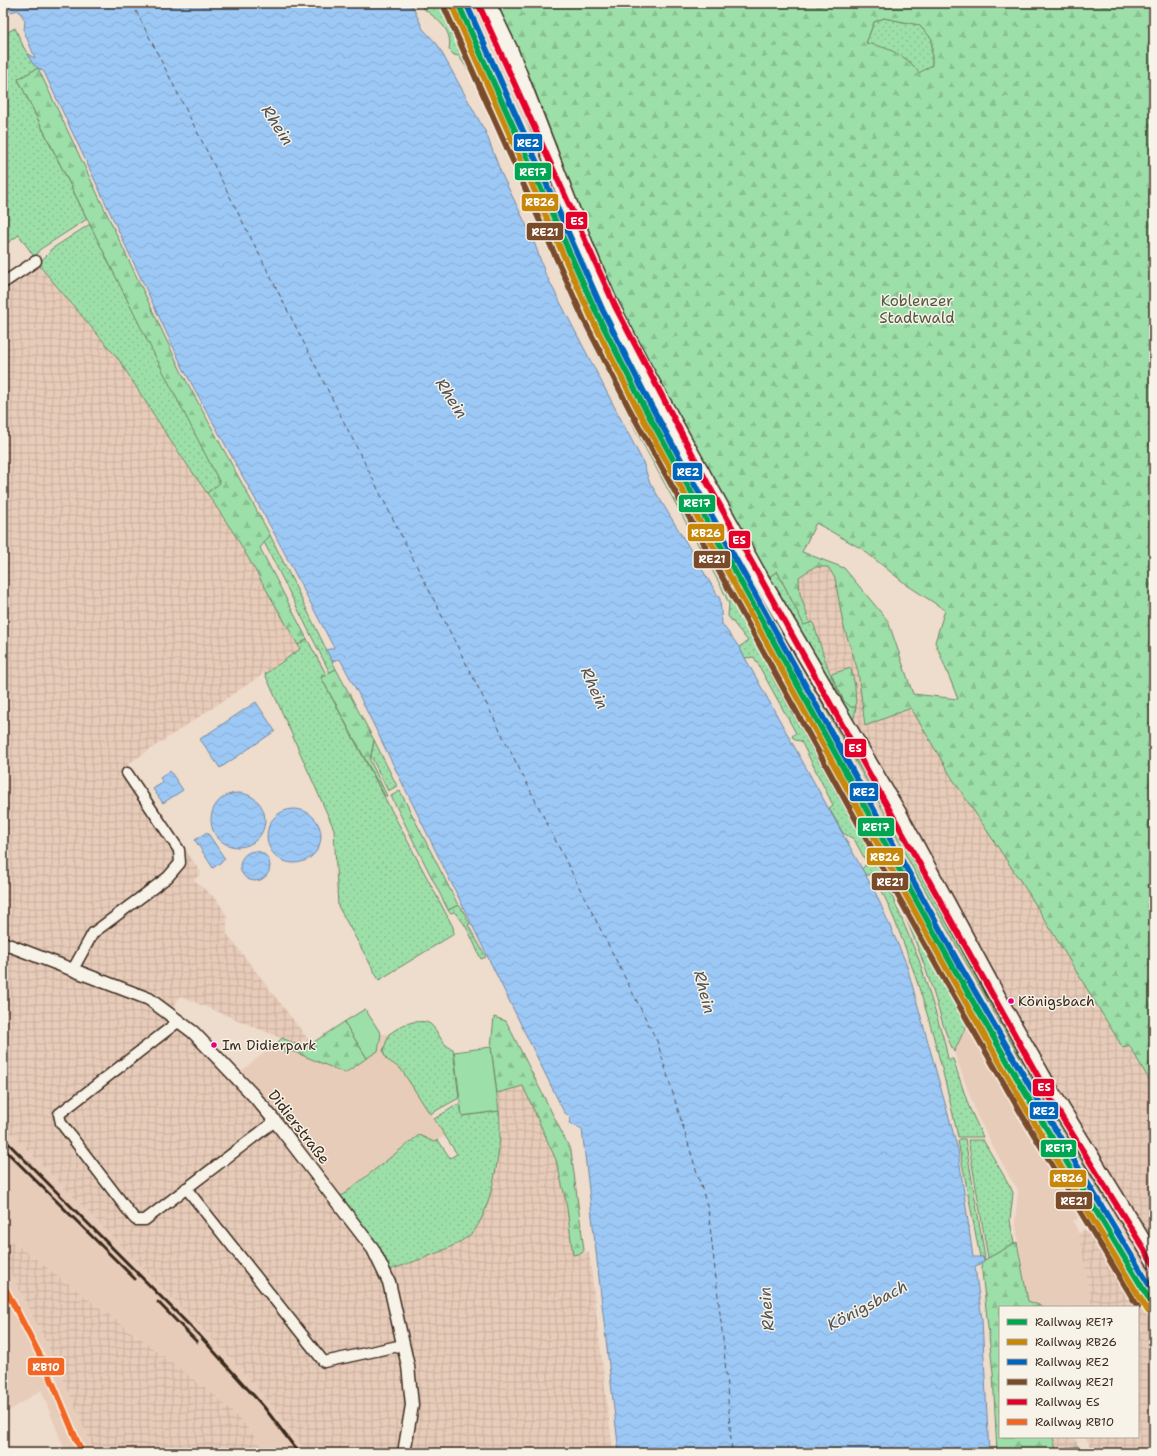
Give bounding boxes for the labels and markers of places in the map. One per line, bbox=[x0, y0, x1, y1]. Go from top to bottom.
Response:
place label: Königsbach bbox=[1018, 992, 1095, 1010]
marker: Königsbach bbox=[1006, 996, 1016, 1006]
place label: Im Didierpark bbox=[222, 1036, 316, 1054]
marker: Im Didierpark bbox=[209, 1040, 219, 1050]

